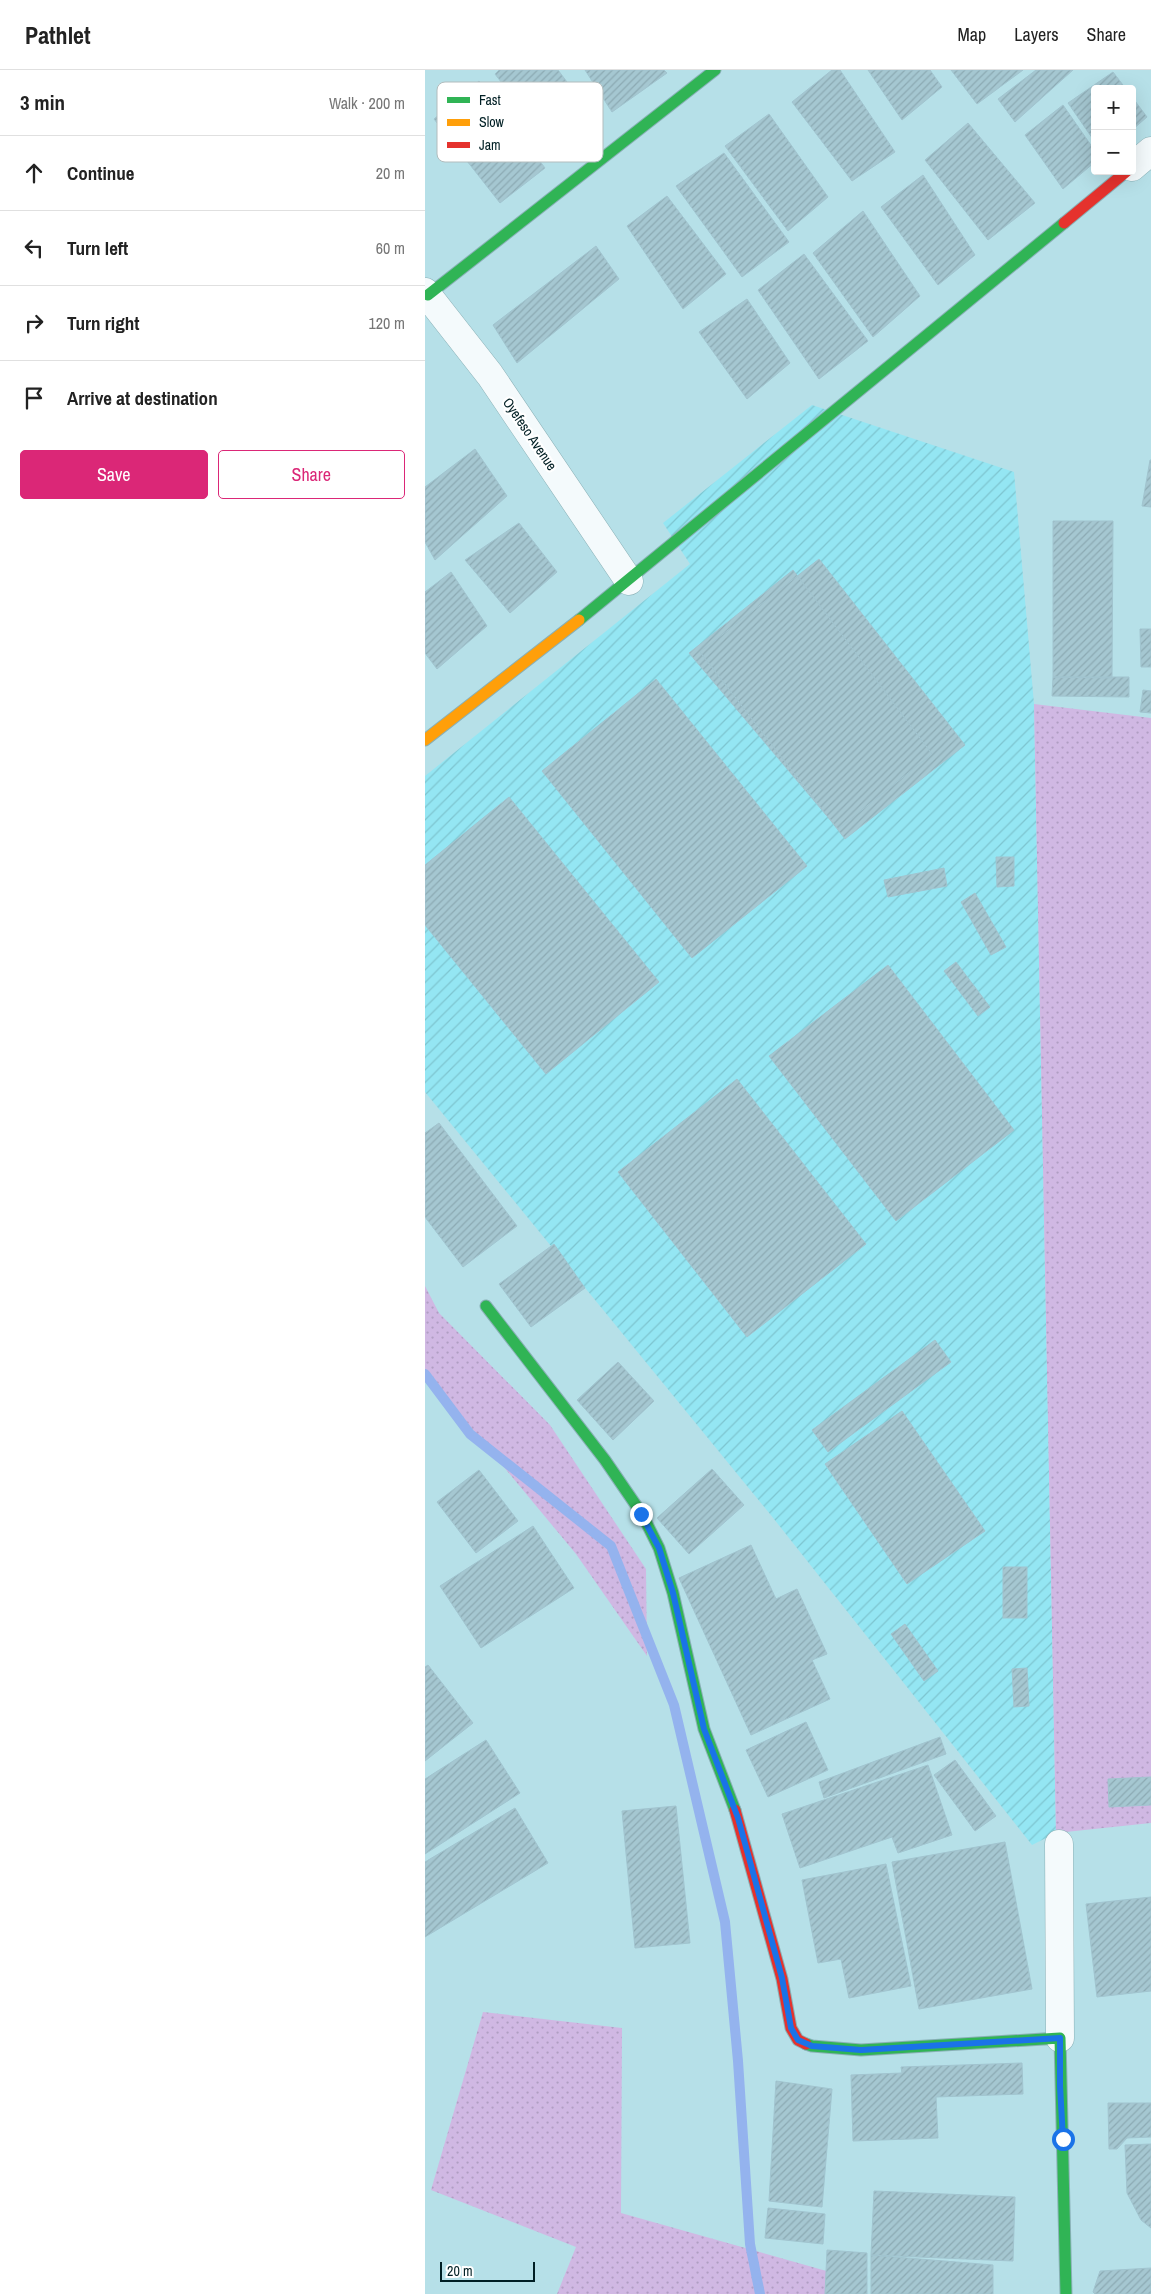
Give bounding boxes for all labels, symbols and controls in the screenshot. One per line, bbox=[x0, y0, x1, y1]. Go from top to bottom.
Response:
text: Pathlet bbox=[25, 19, 91, 51]
text: Map bbox=[958, 22, 986, 47]
text: Layers bbox=[1014, 22, 1059, 47]
text: Share bbox=[1087, 22, 1126, 47]
legend bbox=[437, 82, 603, 162]
map controls bbox=[1091, 85, 1136, 175]
button: + bbox=[1091, 85, 1136, 130]
text: 3 min bbox=[20, 88, 65, 117]
text: Fast bbox=[479, 91, 501, 109]
text: Walk · 200 m bbox=[329, 92, 405, 114]
text: Slow bbox=[479, 113, 505, 131]
button: − bbox=[1091, 130, 1136, 175]
text: Jam bbox=[479, 136, 501, 154]
icon: ahead bbox=[20, 159, 48, 187]
text: Continue bbox=[67, 160, 135, 186]
text: 20 m bbox=[376, 162, 405, 184]
icon: left bbox=[20, 234, 48, 262]
text: Turn left bbox=[67, 235, 128, 261]
text: 60 m bbox=[376, 237, 405, 259]
icon: right bbox=[20, 309, 48, 337]
text: Turn right bbox=[67, 310, 139, 336]
text: 120 m bbox=[369, 312, 405, 334]
icon: arrive bbox=[20, 384, 48, 412]
text: Arrive at destination bbox=[67, 385, 218, 411]
street label: Oyefeso Avenue bbox=[499, 394, 561, 474]
button: Save bbox=[20, 450, 208, 499]
button: Share bbox=[218, 450, 405, 499]
route end bbox=[630, 1503, 653, 1526]
route start bbox=[1052, 2128, 1075, 2151]
scale bar bbox=[440, 2259, 535, 2282]
text: 20 m bbox=[447, 2262, 473, 2280]

